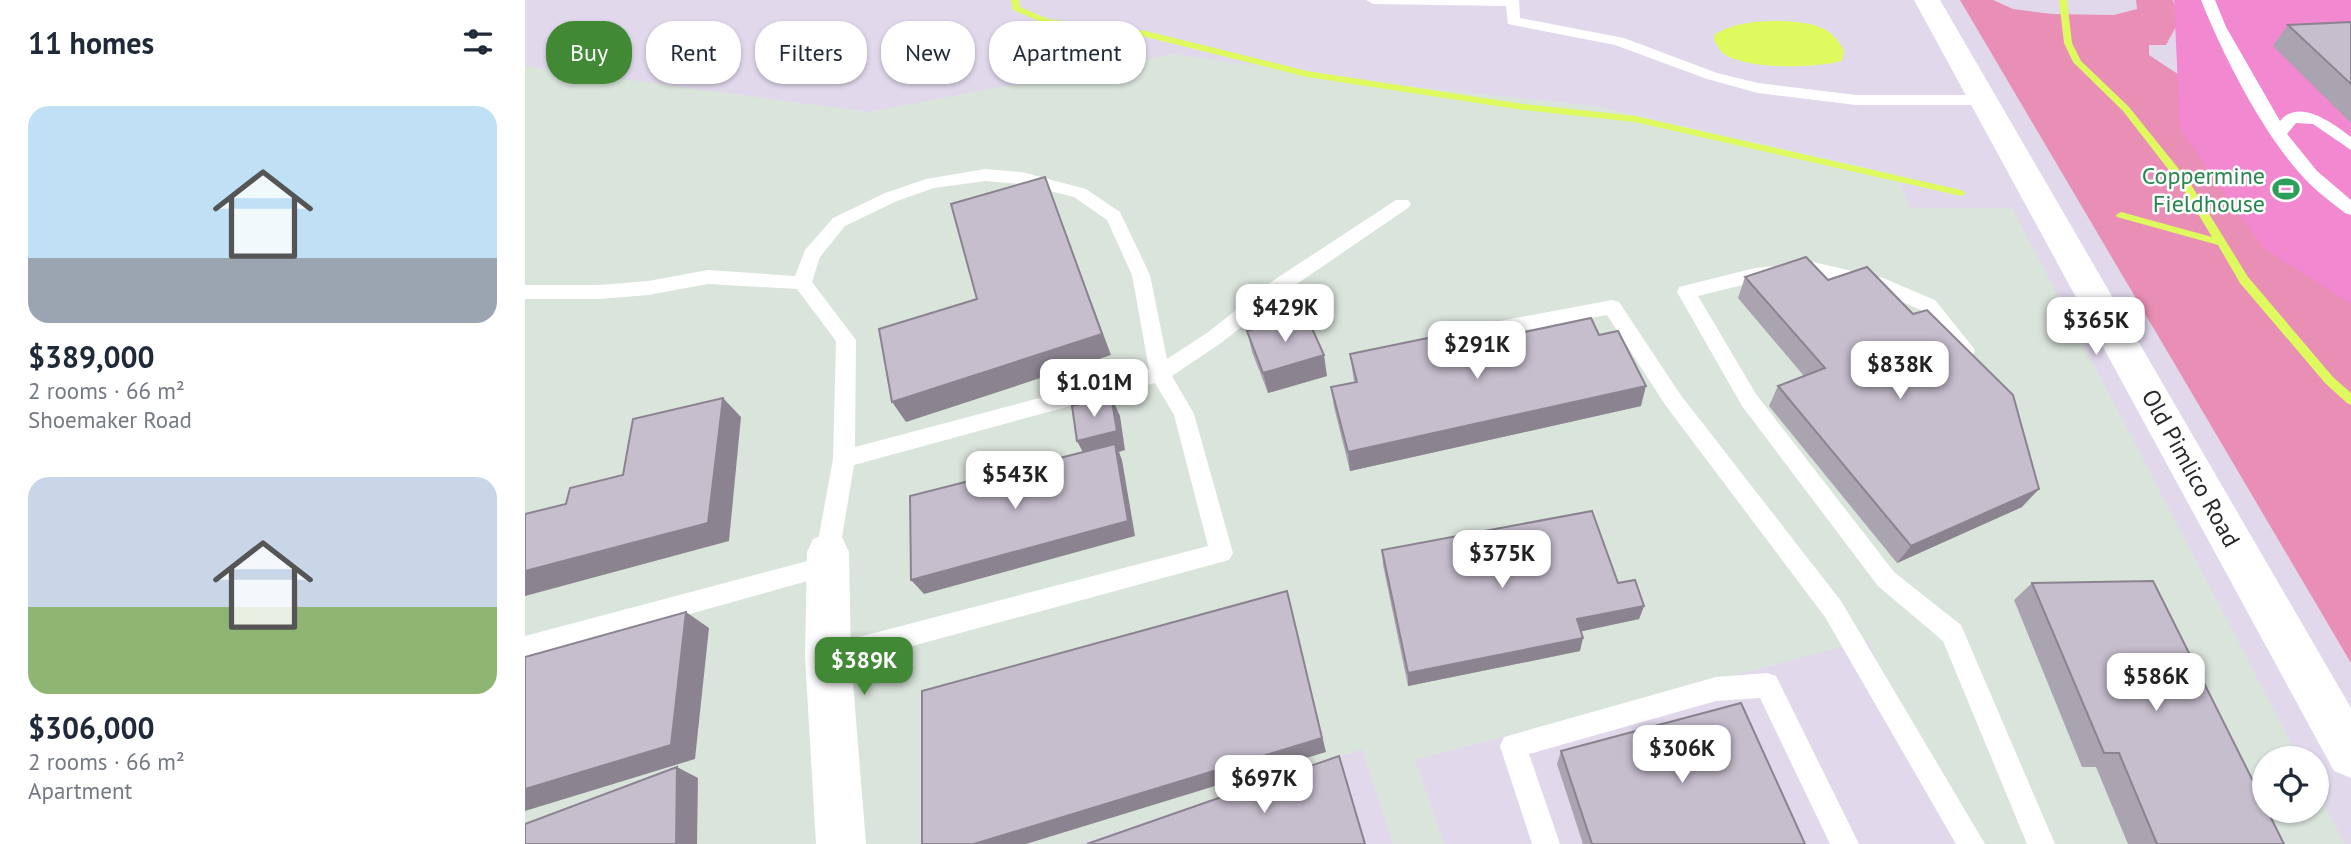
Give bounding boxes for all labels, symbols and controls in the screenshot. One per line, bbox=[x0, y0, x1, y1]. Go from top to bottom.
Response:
chip: Buy bbox=[546, 21, 632, 84]
chip: Rent bbox=[646, 21, 741, 84]
chip: Filters bbox=[755, 21, 867, 84]
chip: New bbox=[881, 21, 975, 84]
chip: Apartment bbox=[989, 21, 1146, 84]
text: 11 homes bbox=[28, 23, 154, 62]
icon: filters bbox=[459, 23, 497, 61]
icon: home bbox=[200, 151, 326, 277]
place label: Coppermine Fieldhouse bbox=[2142, 160, 2265, 219]
sports icon: Coppermine Fieldhouse bbox=[2271, 174, 2301, 204]
pin: $429K bbox=[1236, 284, 1334, 344]
text: $429K bbox=[1252, 292, 1318, 321]
pin: $365K bbox=[2047, 298, 2145, 357]
text: $365K bbox=[2063, 305, 2129, 334]
pin: $291K bbox=[1428, 322, 1526, 381]
text: $291K bbox=[1444, 329, 1510, 358]
text: $389,000 bbox=[28, 337, 155, 376]
pin: $838K bbox=[1851, 342, 1949, 401]
text: $838K bbox=[1867, 349, 1933, 378]
pin: $1.01M bbox=[1037, 360, 1151, 419]
text: $1.01M bbox=[1056, 367, 1132, 396]
text: 2 rooms · 66 m² bbox=[28, 376, 185, 405]
street label: Old Pimlico Road bbox=[2135, 384, 2247, 552]
text: Shoemaker Road bbox=[28, 405, 192, 434]
pin: $543K bbox=[966, 452, 1064, 511]
text: $543K bbox=[982, 459, 1048, 488]
icon: home bbox=[200, 522, 326, 648]
pin: $375K bbox=[1453, 530, 1551, 590]
text: $375K bbox=[1469, 538, 1535, 567]
pin: $389K bbox=[815, 638, 913, 697]
text: $389K bbox=[831, 645, 897, 674]
pin: $586K bbox=[2107, 654, 2205, 713]
text: $586K bbox=[2123, 661, 2189, 690]
text: $306,000 bbox=[28, 708, 155, 747]
pin: $306K bbox=[1633, 726, 1731, 785]
text: $306K bbox=[1649, 733, 1715, 762]
map controls bbox=[2252, 746, 2329, 823]
button: locate bbox=[2252, 746, 2329, 823]
text: 2 rooms · 66 m² bbox=[28, 747, 185, 776]
pin: $697K bbox=[1215, 756, 1313, 815]
text: $697K bbox=[1231, 763, 1297, 792]
text: Apartment bbox=[28, 776, 132, 805]

